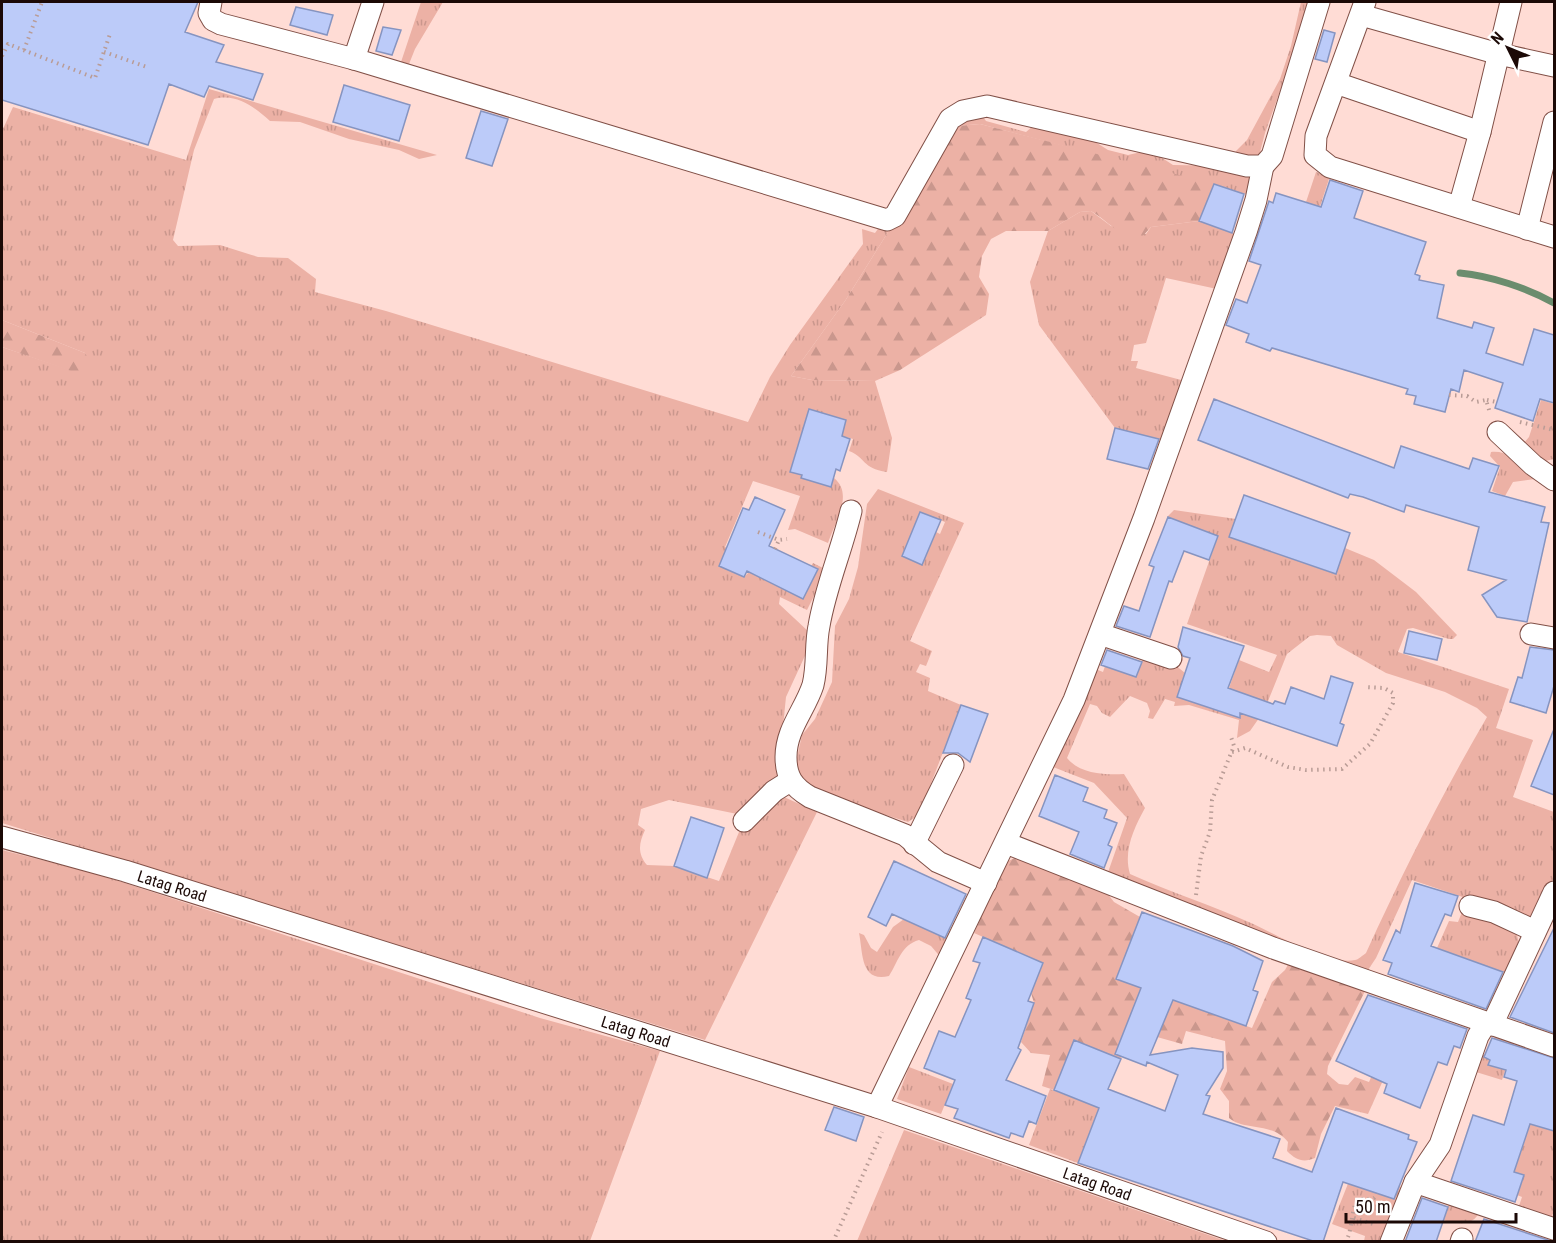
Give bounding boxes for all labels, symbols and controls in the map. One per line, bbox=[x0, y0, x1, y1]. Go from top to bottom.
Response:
north arrow bbox=[1478, 18, 1538, 78]
text: N bbox=[1487, 28, 1508, 48]
street label: Latag Road bbox=[135, 867, 209, 906]
street label: Latag Road bbox=[599, 1012, 673, 1052]
street label: Latag Road bbox=[1060, 1163, 1134, 1205]
scale bar bbox=[1346, 1186, 1516, 1224]
text: 50 m bbox=[1355, 1196, 1390, 1217]

